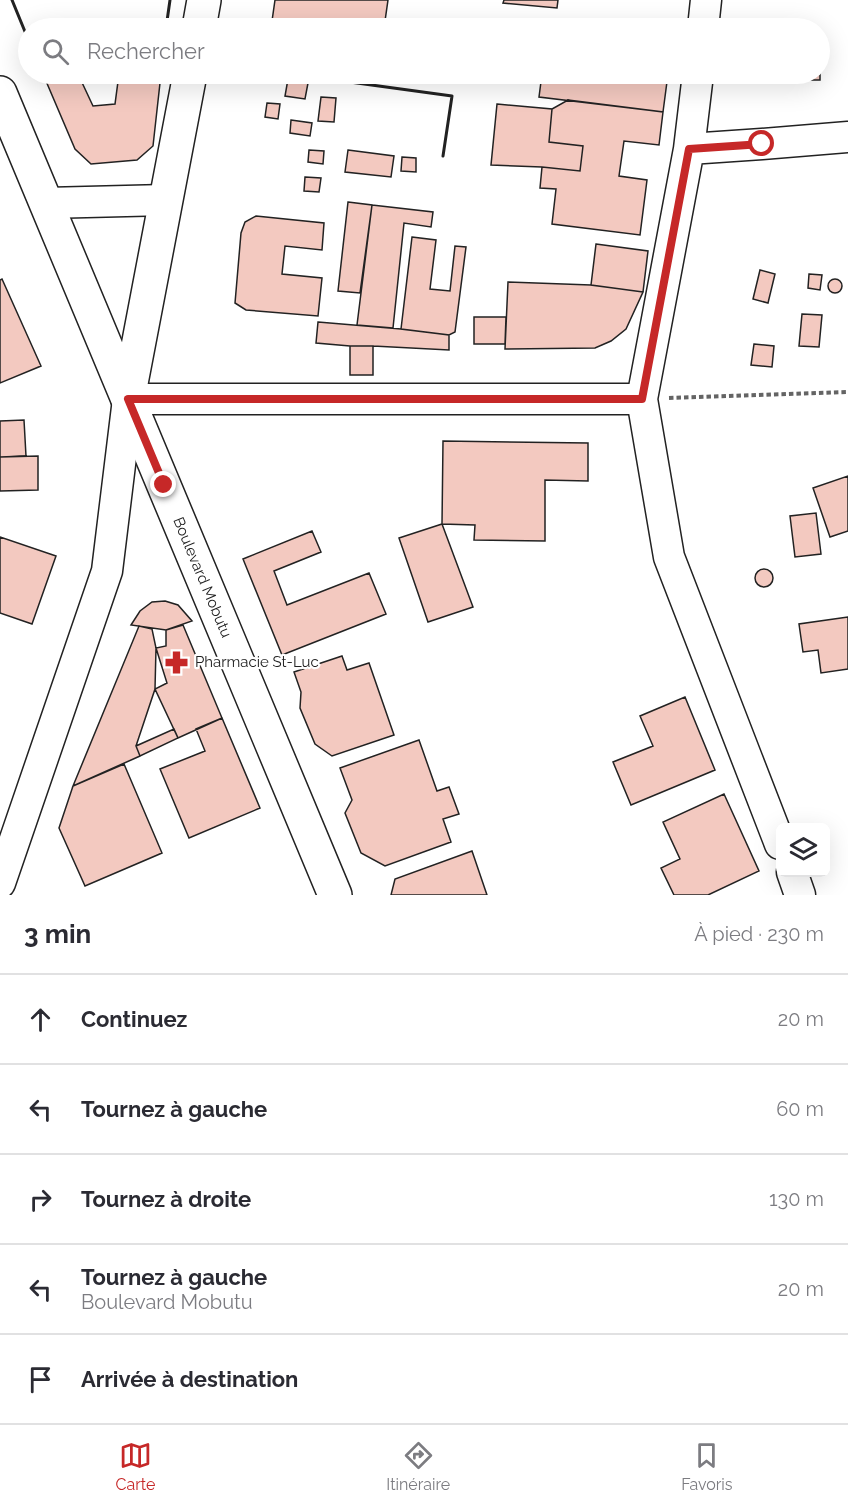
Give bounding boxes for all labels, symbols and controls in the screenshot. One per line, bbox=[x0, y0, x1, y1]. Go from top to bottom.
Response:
search box bbox=[18, 18, 830, 84]
icon: search bbox=[39, 35, 72, 68]
text: Rechercher bbox=[87, 38, 205, 64]
route start bbox=[748, 130, 774, 156]
route end bbox=[150, 471, 176, 497]
street label: Boulevard Mobutu bbox=[169, 514, 236, 640]
pharmacy icon: Pharmacie St-Luc bbox=[164, 649, 190, 675]
place label: Pharmacie St-Luc bbox=[195, 653, 319, 671]
map controls bbox=[776, 823, 830, 877]
button: layers bbox=[776, 823, 830, 877]
text: 3 min bbox=[24, 919, 91, 949]
text: À pied · 230 m bbox=[694, 922, 824, 946]
icon: ahead bbox=[24, 1003, 57, 1036]
text: Continuez bbox=[81, 1006, 187, 1032]
text: 20 m bbox=[778, 1007, 824, 1031]
icon: left bbox=[24, 1093, 57, 1126]
text: Tournez à gauche bbox=[81, 1096, 267, 1122]
text: 60 m bbox=[776, 1097, 824, 1121]
icon: right bbox=[24, 1183, 57, 1216]
text: Tournez à droite bbox=[81, 1186, 251, 1212]
text: 130 m bbox=[769, 1187, 824, 1211]
text: Tournez à gauche bbox=[81, 1264, 267, 1290]
icon: left bbox=[24, 1273, 57, 1306]
text: 20 m bbox=[778, 1277, 824, 1301]
text: Boulevard Mobutu bbox=[81, 1290, 253, 1314]
icon: arrive bbox=[24, 1363, 57, 1396]
text: Arrivée à destination bbox=[81, 1366, 298, 1392]
tab: Carte bbox=[115, 1439, 155, 1494]
tab: Itinéraire bbox=[386, 1439, 450, 1494]
tab: Favoris bbox=[681, 1439, 733, 1494]

